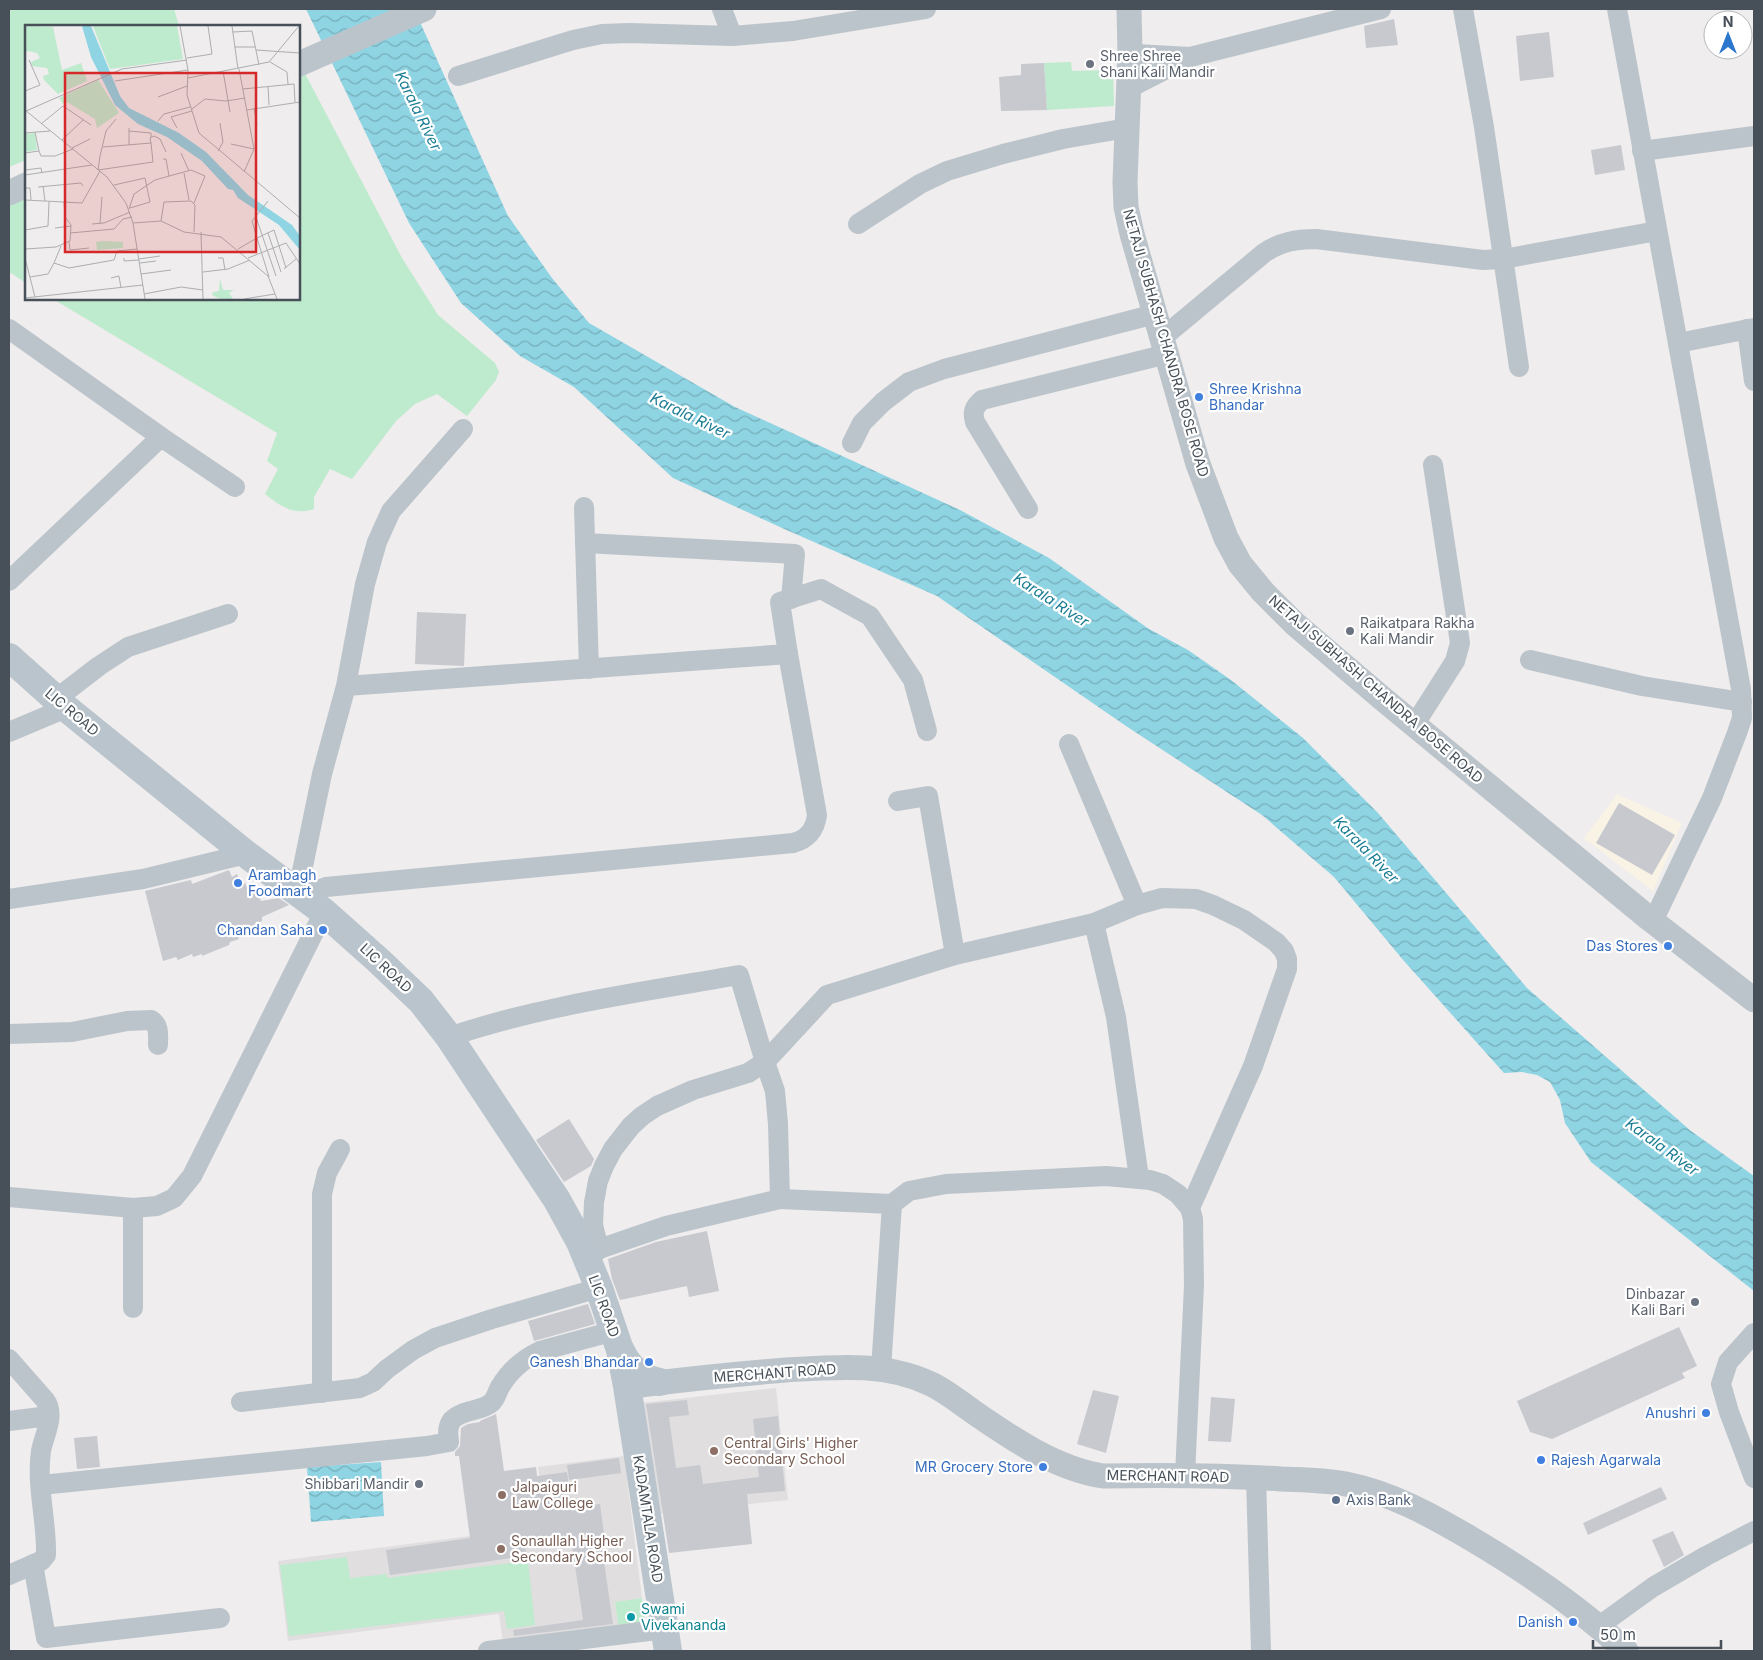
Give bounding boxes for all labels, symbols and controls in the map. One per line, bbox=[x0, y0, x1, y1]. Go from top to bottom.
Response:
north arrow bbox=[1703, 10, 1753, 60]
text: N bbox=[1723, 13, 1733, 30]
inset map bbox=[25, 25, 300, 300]
place label: Shree Shree Shani Kali Mandir bbox=[1100, 47, 1215, 80]
marker: Shree Shree Shani Kali Mandir bbox=[1084, 58, 1096, 70]
water label: Karala River bbox=[391, 68, 446, 154]
street label: NETAJI SUBHASH CHANDRA BOSE ROAD bbox=[1120, 207, 1213, 479]
place label: Shree Krishna Bhandar bbox=[1209, 380, 1302, 413]
water label: Karala River bbox=[647, 388, 733, 443]
marker: Shree Krishna Bhandar bbox=[1193, 391, 1205, 403]
water label: Karala River bbox=[1010, 568, 1093, 631]
street label: NETAJI SUBHASH CHANDRA BOSE ROAD bbox=[1266, 591, 1487, 786]
place label: Raikatpara Rakha Kali Mandir bbox=[1360, 614, 1475, 647]
marker: Raikatpara Rakha Kali Mandir bbox=[1344, 625, 1356, 637]
street label: LIC ROAD bbox=[42, 684, 103, 739]
water label: Karala River bbox=[1330, 812, 1403, 887]
place label: Arambagh Foodmart bbox=[248, 866, 317, 899]
marker: Arambagh Foodmart bbox=[232, 877, 244, 889]
place label: Chandan Saha bbox=[217, 921, 313, 938]
marker: Chandan Saha bbox=[317, 924, 329, 936]
place label: Das Stores bbox=[1586, 937, 1658, 954]
street label: LIC ROAD bbox=[357, 939, 416, 996]
marker: Das Stores bbox=[1662, 940, 1674, 952]
water label: Karala River bbox=[1622, 1114, 1703, 1180]
street label: LIC ROAD bbox=[585, 1272, 624, 1339]
place label: Dinbazar Kali Bari bbox=[1626, 1285, 1685, 1318]
marker: Dinbazar Kali Bari bbox=[1689, 1296, 1701, 1308]
place label: Ganesh Bhandar bbox=[529, 1353, 639, 1370]
marker: Ganesh Bhandar bbox=[643, 1356, 655, 1368]
street label: MERCHANT ROAD bbox=[713, 1360, 837, 1385]
place label: Anushri bbox=[1645, 1404, 1696, 1421]
marker: Anushri bbox=[1700, 1407, 1712, 1419]
place label: Central Girls' Higher Secondary School bbox=[724, 1434, 858, 1467]
marker: Central Girls' Higher Secondary School bbox=[708, 1445, 720, 1457]
place label: Rajesh Agarwala bbox=[1551, 1451, 1661, 1468]
street label: KADAMTALA ROAD bbox=[630, 1454, 667, 1584]
marker: Rajesh Agarwala bbox=[1535, 1454, 1547, 1466]
place label: MR Grocery Store bbox=[915, 1458, 1033, 1475]
marker: MR Grocery Store bbox=[1037, 1461, 1049, 1473]
street label: MERCHANT ROAD bbox=[1106, 1466, 1230, 1485]
place label: Shibbari Mandir bbox=[304, 1475, 409, 1492]
marker: Shibbari Mandir bbox=[413, 1478, 425, 1490]
place label: Jalpaiguri Law College bbox=[512, 1478, 593, 1511]
marker: Jalpaiguri Law College bbox=[496, 1489, 508, 1501]
place label: Axis Bank bbox=[1346, 1491, 1411, 1508]
marker: Axis Bank bbox=[1330, 1494, 1342, 1506]
place label: Sonaullah Higher Secondary School bbox=[511, 1532, 632, 1565]
marker: Sonaullah Higher Secondary School bbox=[495, 1543, 507, 1555]
place label: Swami Vivekananda bbox=[641, 1600, 726, 1633]
marker: Swami Vivekananda bbox=[625, 1611, 637, 1623]
place label: Danish bbox=[1518, 1613, 1563, 1630]
marker: Danish bbox=[1567, 1616, 1579, 1628]
scale bar bbox=[1593, 1618, 1720, 1650]
text: 50 m bbox=[1600, 1625, 1636, 1644]

